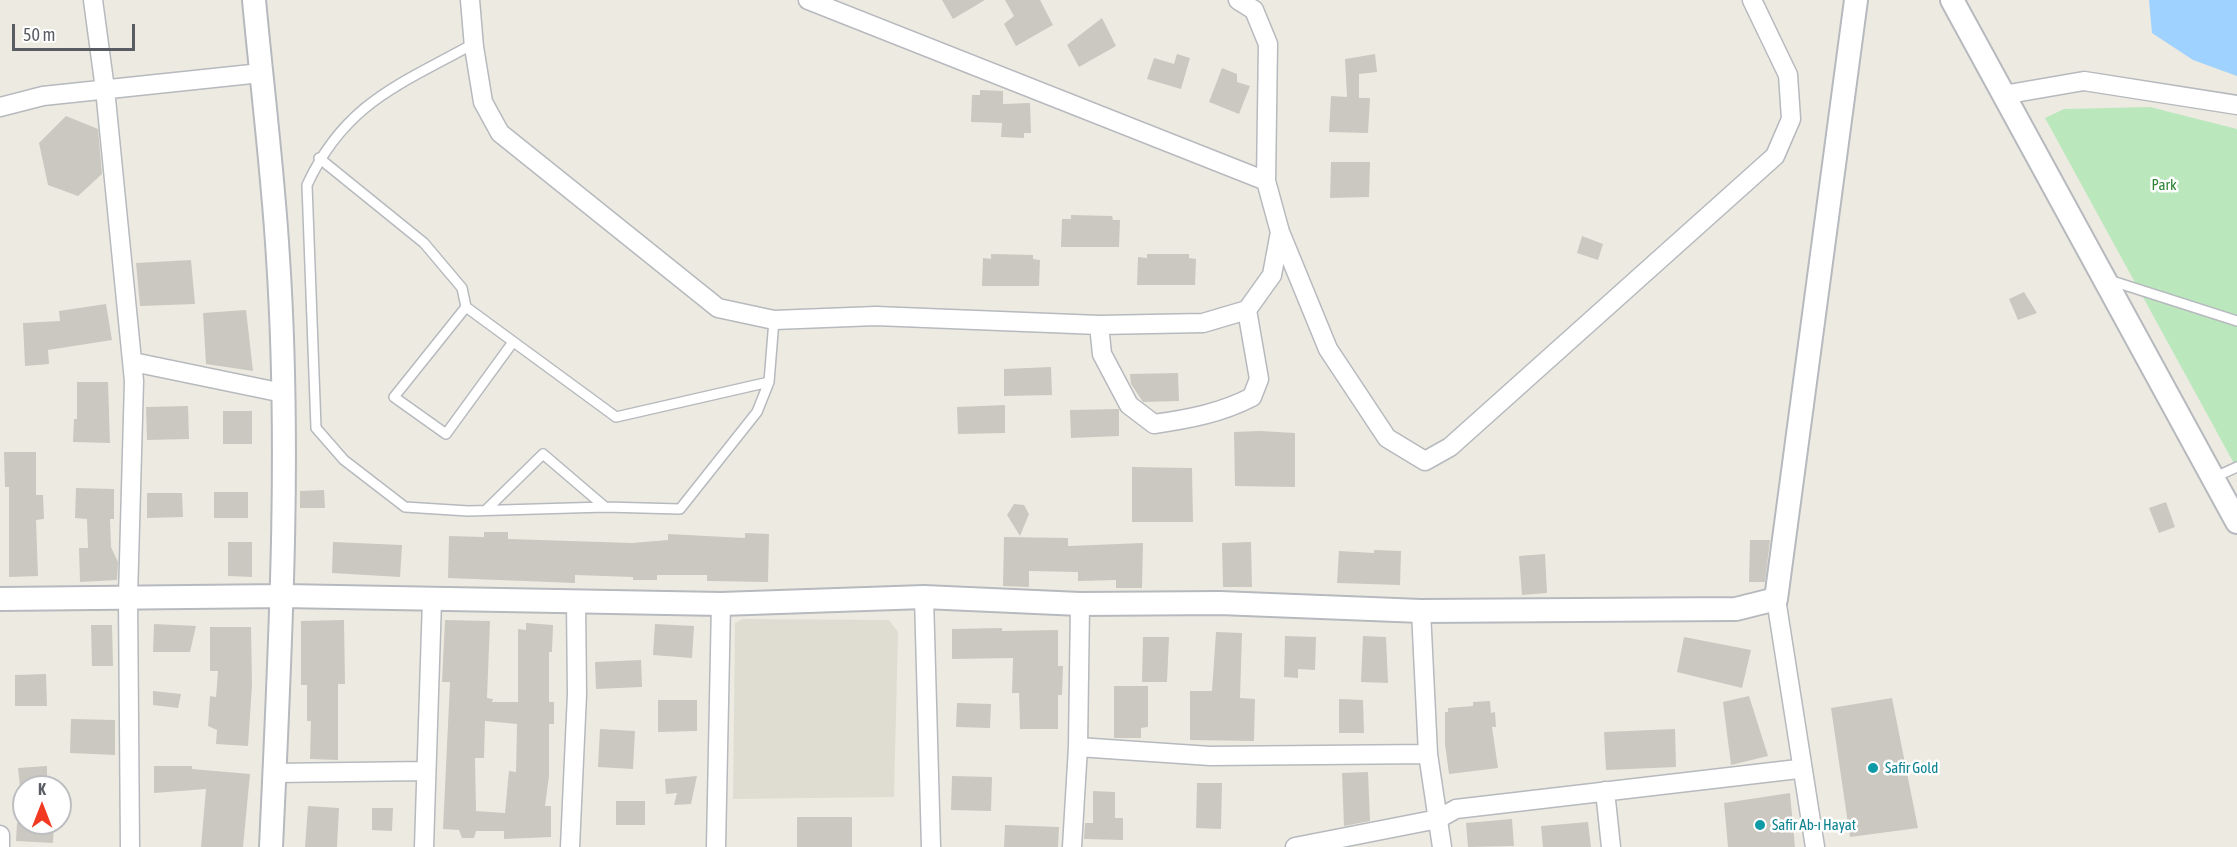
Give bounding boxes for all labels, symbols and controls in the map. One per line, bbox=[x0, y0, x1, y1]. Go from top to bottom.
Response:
scale bar bbox=[15, 12, 138, 50]
text: 50 m bbox=[23, 24, 55, 45]
park label: Park bbox=[2151, 176, 2177, 194]
place label: Safir Gold bbox=[1885, 759, 1938, 777]
marker: Safir Gold bbox=[1866, 761, 1880, 775]
north arrow bbox=[12, 775, 72, 835]
text: K bbox=[38, 780, 46, 798]
place label: Safir Ab-ı Hayat bbox=[1772, 816, 1856, 834]
marker: Safir Ab-ı Hayat bbox=[1753, 818, 1767, 832]

